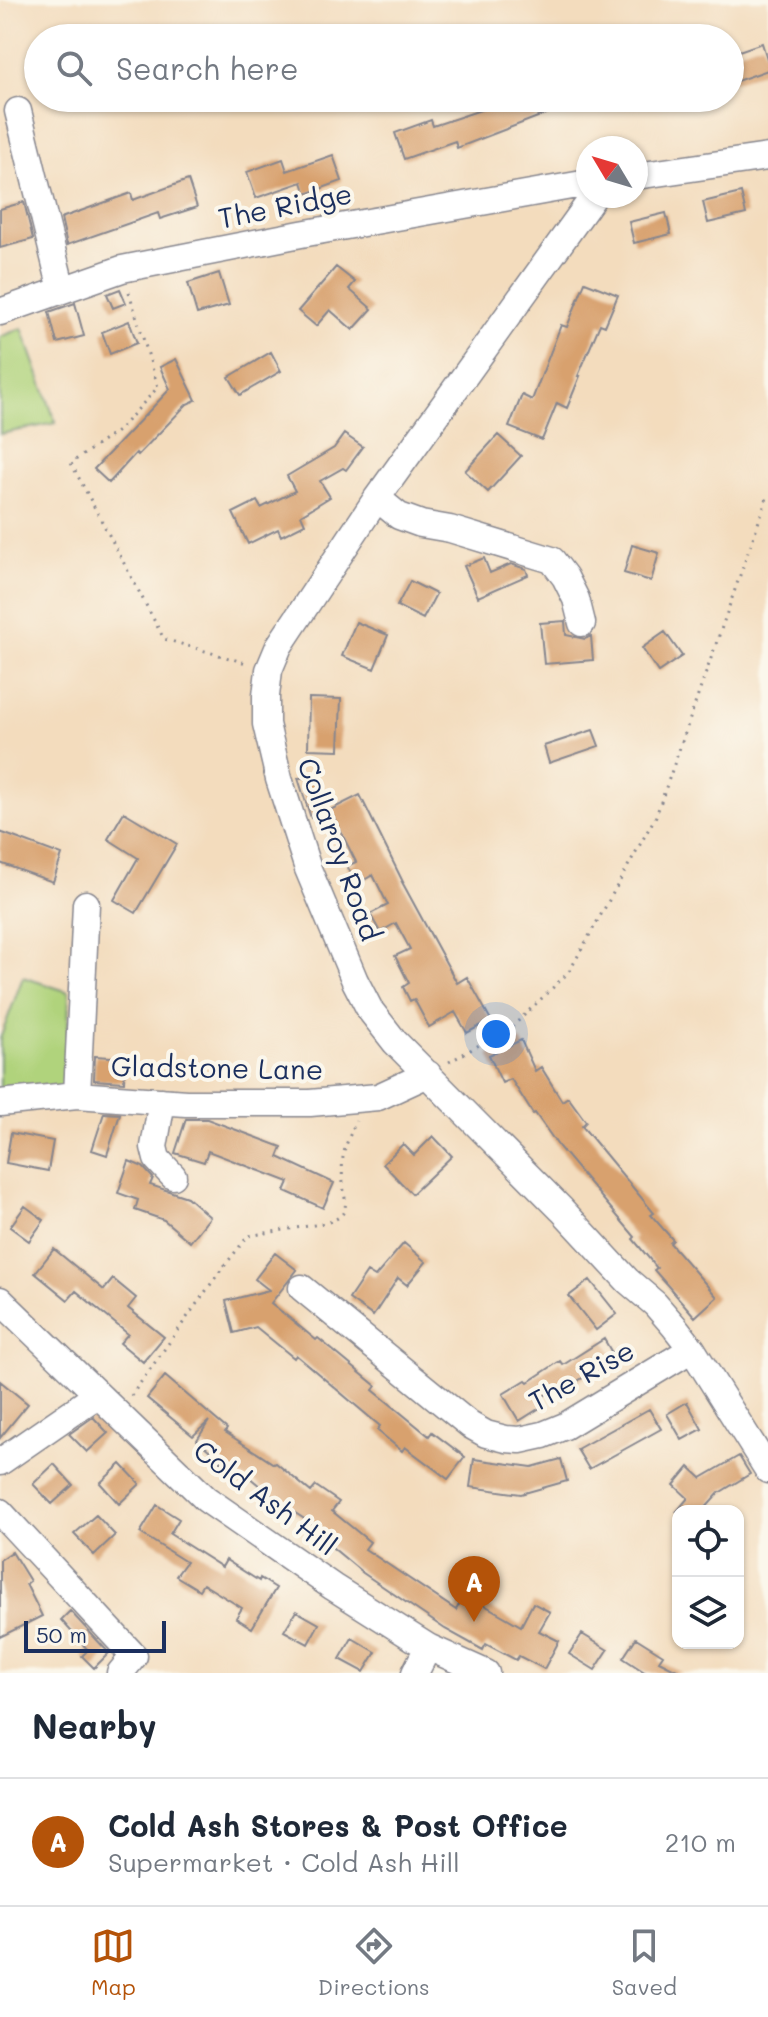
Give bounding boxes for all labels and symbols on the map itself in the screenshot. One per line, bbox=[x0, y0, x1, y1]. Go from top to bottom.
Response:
north arrow bbox=[576, 136, 648, 208]
street label: The Ridge bbox=[215, 174, 355, 236]
street label: Collaroy Road bbox=[290, 753, 390, 945]
your location bbox=[476, 1014, 516, 1054]
street label: Gladstone Lane bbox=[111, 1047, 323, 1087]
street label: The Rise bbox=[522, 1331, 640, 1419]
street label: Cold Ash Hill bbox=[187, 1431, 345, 1563]
pin: A bbox=[448, 1556, 500, 1622]
scale bar bbox=[24, 1617, 166, 1653]

